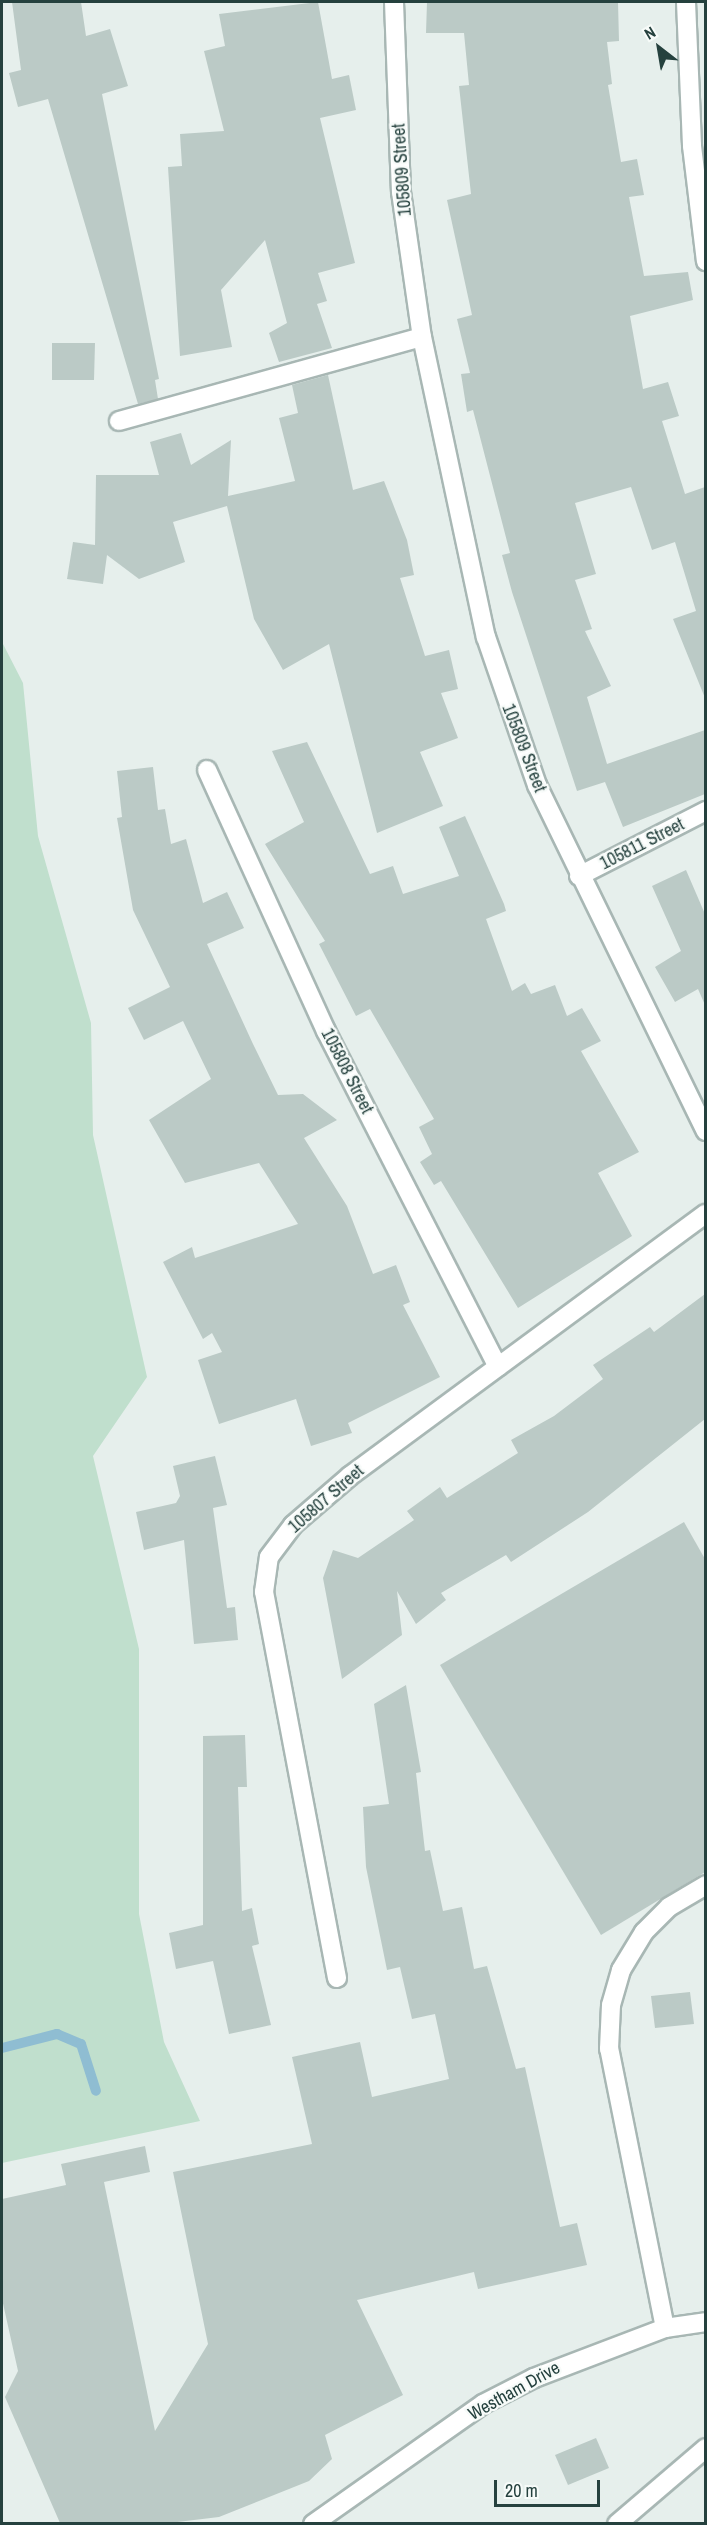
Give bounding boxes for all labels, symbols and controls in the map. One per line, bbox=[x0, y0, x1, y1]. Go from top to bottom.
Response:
north arrow bbox=[629, 18, 689, 78]
text: N bbox=[640, 21, 659, 44]
street label: 105809 Street bbox=[388, 123, 416, 217]
street label: 105809 Street bbox=[497, 701, 551, 795]
street label: 105811 Street bbox=[596, 814, 688, 874]
street label: 105808 Street bbox=[316, 1025, 378, 1117]
street label: 105807 Street bbox=[284, 1460, 368, 1538]
street label: Westham Drive bbox=[464, 2357, 564, 2425]
scale bar bbox=[497, 2468, 604, 2506]
text: 20 m bbox=[505, 2478, 538, 2503]

